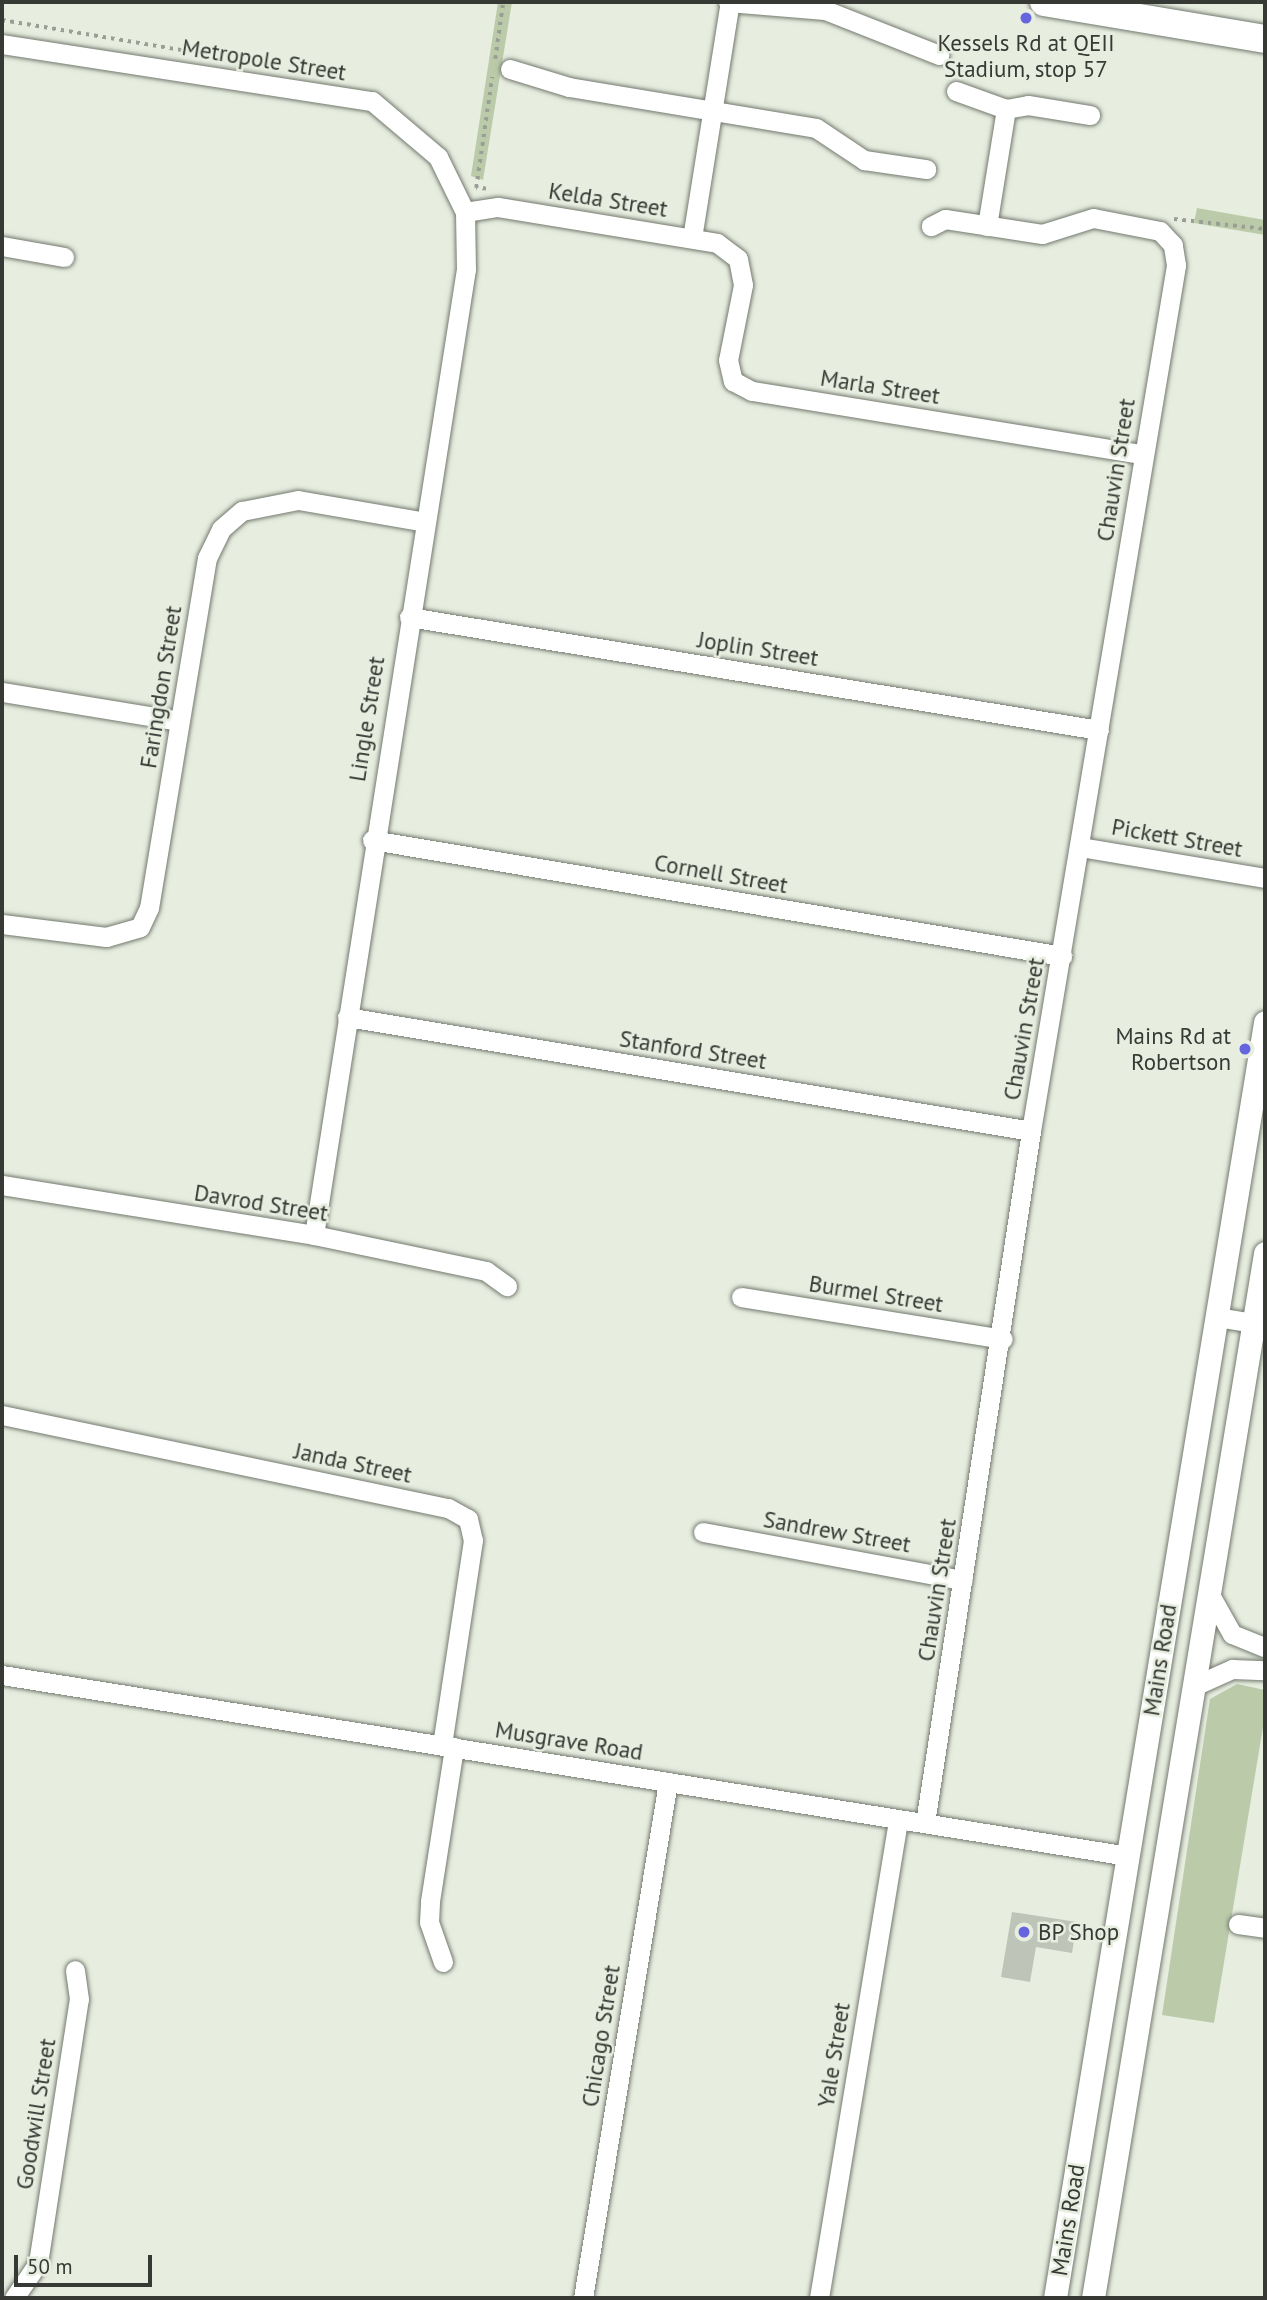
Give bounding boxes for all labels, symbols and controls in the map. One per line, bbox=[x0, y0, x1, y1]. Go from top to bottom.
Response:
marker: Kessels Rd at QEII Stadium, stop 57 bbox=[1018, 10, 1034, 26]
place label: Kessels Rd at QEII Stadium, stop 57 bbox=[937, 29, 1115, 83]
street label: Metropole Street bbox=[180, 33, 348, 87]
street label: Kelda Street bbox=[547, 177, 669, 223]
street label: Marla Street bbox=[818, 364, 942, 410]
street label: Chauvin Street bbox=[1091, 397, 1141, 543]
street label: Faringdon Street bbox=[135, 604, 187, 770]
street label: Joplin Street bbox=[696, 626, 820, 672]
street label: Lingle Street bbox=[343, 654, 391, 784]
street label: Pickett Street bbox=[1109, 813, 1245, 863]
street label: Cornell Street bbox=[652, 849, 790, 899]
street label: Chauvin Street bbox=[998, 956, 1050, 1102]
place label: Mains Rd at Robertson bbox=[1115, 1022, 1231, 1076]
street label: Stanford Street bbox=[618, 1025, 768, 1075]
marker: Mains Rd at Robertson bbox=[1237, 1041, 1253, 1057]
street label: Davrod Street bbox=[192, 1179, 330, 1227]
street label: Burmel Street bbox=[807, 1270, 945, 1318]
street label: Janda Street bbox=[292, 1437, 414, 1489]
street label: Sandrew Street bbox=[761, 1505, 913, 1559]
street label: Chauvin Street bbox=[912, 1517, 962, 1663]
street label: Mains Road bbox=[1138, 1602, 1182, 1718]
street label: Musgrave Road bbox=[493, 1716, 645, 1766]
place label: BP Shop bbox=[1038, 1918, 1120, 1946]
marker: BP Shop bbox=[1016, 1924, 1032, 1940]
street label: Chicago Street bbox=[576, 1963, 626, 2109]
street label: Yale Street bbox=[812, 2001, 856, 2109]
street label: Goodwill Street bbox=[10, 2037, 62, 2191]
street label: Mains Road bbox=[1046, 2162, 1090, 2278]
scale bar bbox=[18, 2240, 156, 2284]
text: 50 m bbox=[27, 2253, 73, 2280]

